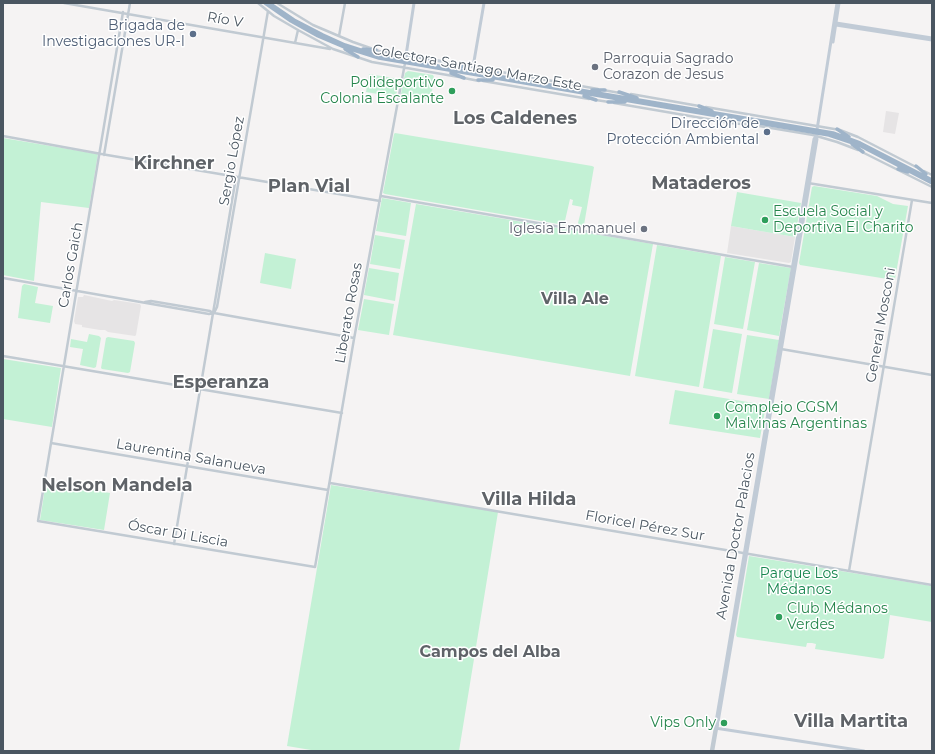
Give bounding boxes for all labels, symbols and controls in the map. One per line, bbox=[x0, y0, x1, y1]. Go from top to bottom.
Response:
street label: Río V bbox=[206, 9, 244, 31]
place label: Brigada de Investigaciones UR-I bbox=[42, 18, 185, 50]
marker: Brigada de Investigaciones UR-I bbox=[188, 29, 198, 39]
street label: Colectora Santiago Marzo Este bbox=[371, 41, 583, 95]
place label: Parroquia Sagrado Corazon de Jesus bbox=[603, 51, 733, 84]
marker: Parroquia Sagrado Corazon de Jesus bbox=[590, 62, 600, 72]
place label: Polideportivo Colonia Escalante bbox=[320, 75, 444, 108]
marker: Polideportivo Colonia Escalante bbox=[447, 86, 457, 96]
district label: Los Caldenes bbox=[453, 108, 577, 130]
street label: Sergio López bbox=[216, 115, 248, 207]
place label: Dirección de Protección Ambiental bbox=[606, 116, 759, 148]
marker: Dirección de Protección Ambiental bbox=[762, 127, 772, 137]
district label: Kirchner bbox=[134, 153, 214, 175]
district label: Mataderos bbox=[651, 173, 751, 195]
district label: Plan Vial bbox=[268, 176, 350, 198]
place label: Escuela Social y Deportiva El Charito bbox=[773, 204, 914, 236]
marker: Escuela Social y Deportiva El Charito bbox=[760, 215, 770, 225]
street label: Carlos Gaich bbox=[55, 221, 87, 309]
place label: Iglesia Emmanuel bbox=[509, 221, 636, 237]
marker: Iglesia Emmanuel bbox=[639, 224, 649, 234]
street label: Liberato Rosas bbox=[332, 261, 366, 365]
street label: General Mosconi bbox=[863, 266, 899, 384]
district label: Villa Ale bbox=[541, 289, 609, 309]
district label: Esperanza bbox=[173, 372, 269, 394]
place label: Complejo CGSM Malvinas Argentinas bbox=[725, 400, 867, 432]
marker: Complejo CGSM Malvinas Argentinas bbox=[712, 411, 722, 421]
street label: Laurentina Salanueva bbox=[115, 436, 267, 478]
street label: Avenida Doctor Palacios bbox=[713, 451, 759, 621]
district label: Nelson Mandela bbox=[41, 475, 193, 497]
district label: Villa Hilda bbox=[482, 489, 576, 511]
street label: Floricel Pérez Sur bbox=[584, 507, 706, 545]
street label: Óscar Di Liscia bbox=[126, 517, 230, 551]
park label: Parque Los Médanos bbox=[760, 566, 838, 598]
place label: Club Médanos Verdes bbox=[787, 601, 888, 634]
marker: Club Médanos Verdes bbox=[774, 612, 784, 622]
district label: Campos del Alba bbox=[419, 642, 561, 662]
district label: Villa Martita bbox=[794, 711, 908, 733]
place label: Vips Only bbox=[650, 715, 716, 731]
marker: Vips Only bbox=[719, 718, 729, 728]

